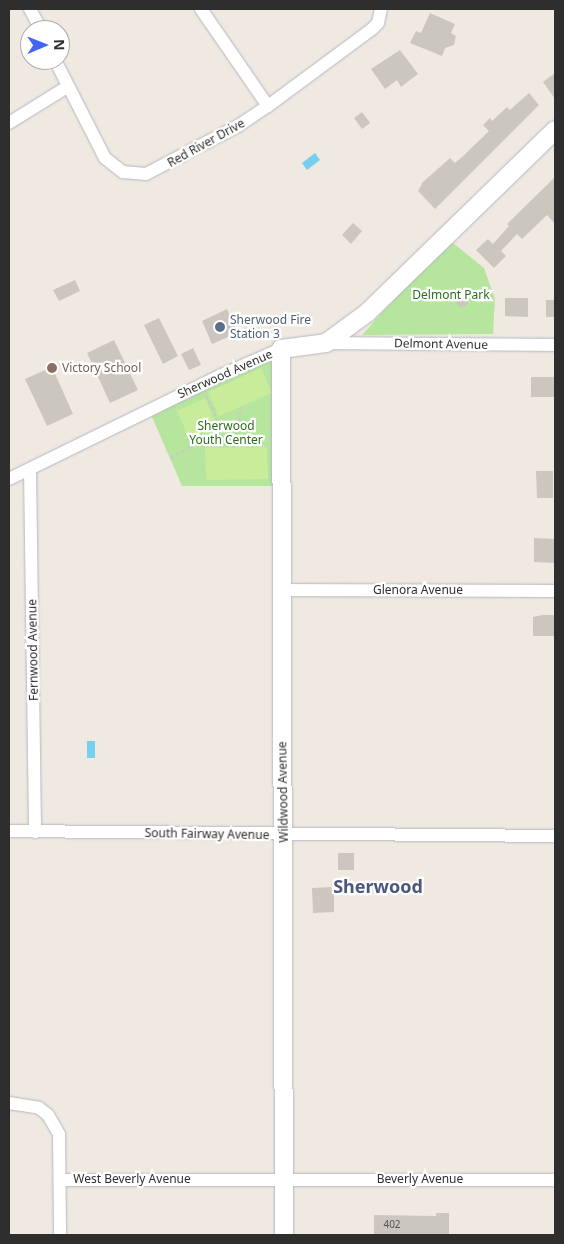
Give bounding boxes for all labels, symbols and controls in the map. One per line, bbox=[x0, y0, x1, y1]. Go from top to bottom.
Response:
north arrow bbox=[20, 20, 70, 70]
text: N bbox=[50, 39, 69, 51]
street label: Red River Drive bbox=[165, 116, 247, 170]
park label: Delmont Park bbox=[412, 288, 490, 302]
place label: Sherwood Fire Station 3 bbox=[230, 313, 311, 341]
marker: Sherwood Fire Station 3 bbox=[214, 321, 226, 333]
street label: Delmont Avenue bbox=[394, 336, 488, 352]
street label: Sherwood Avenue bbox=[175, 347, 275, 401]
place label: Victory School bbox=[62, 361, 141, 375]
marker: Victory School bbox=[46, 362, 58, 374]
park label: Sherwood Youth Center bbox=[189, 419, 263, 447]
street label: Glenora Avenue bbox=[373, 583, 463, 597]
street label: Fernwood Avenue bbox=[25, 599, 41, 701]
street label: Wildwood Avenue bbox=[275, 741, 291, 843]
street label: South Fairway Avenue bbox=[145, 826, 269, 842]
district label: Sherwood bbox=[333, 875, 423, 897]
street label: West Beverly Avenue bbox=[73, 1172, 191, 1186]
street label: Beverly Avenue bbox=[377, 1172, 463, 1186]
house number: 402 bbox=[383, 1219, 401, 1231]

